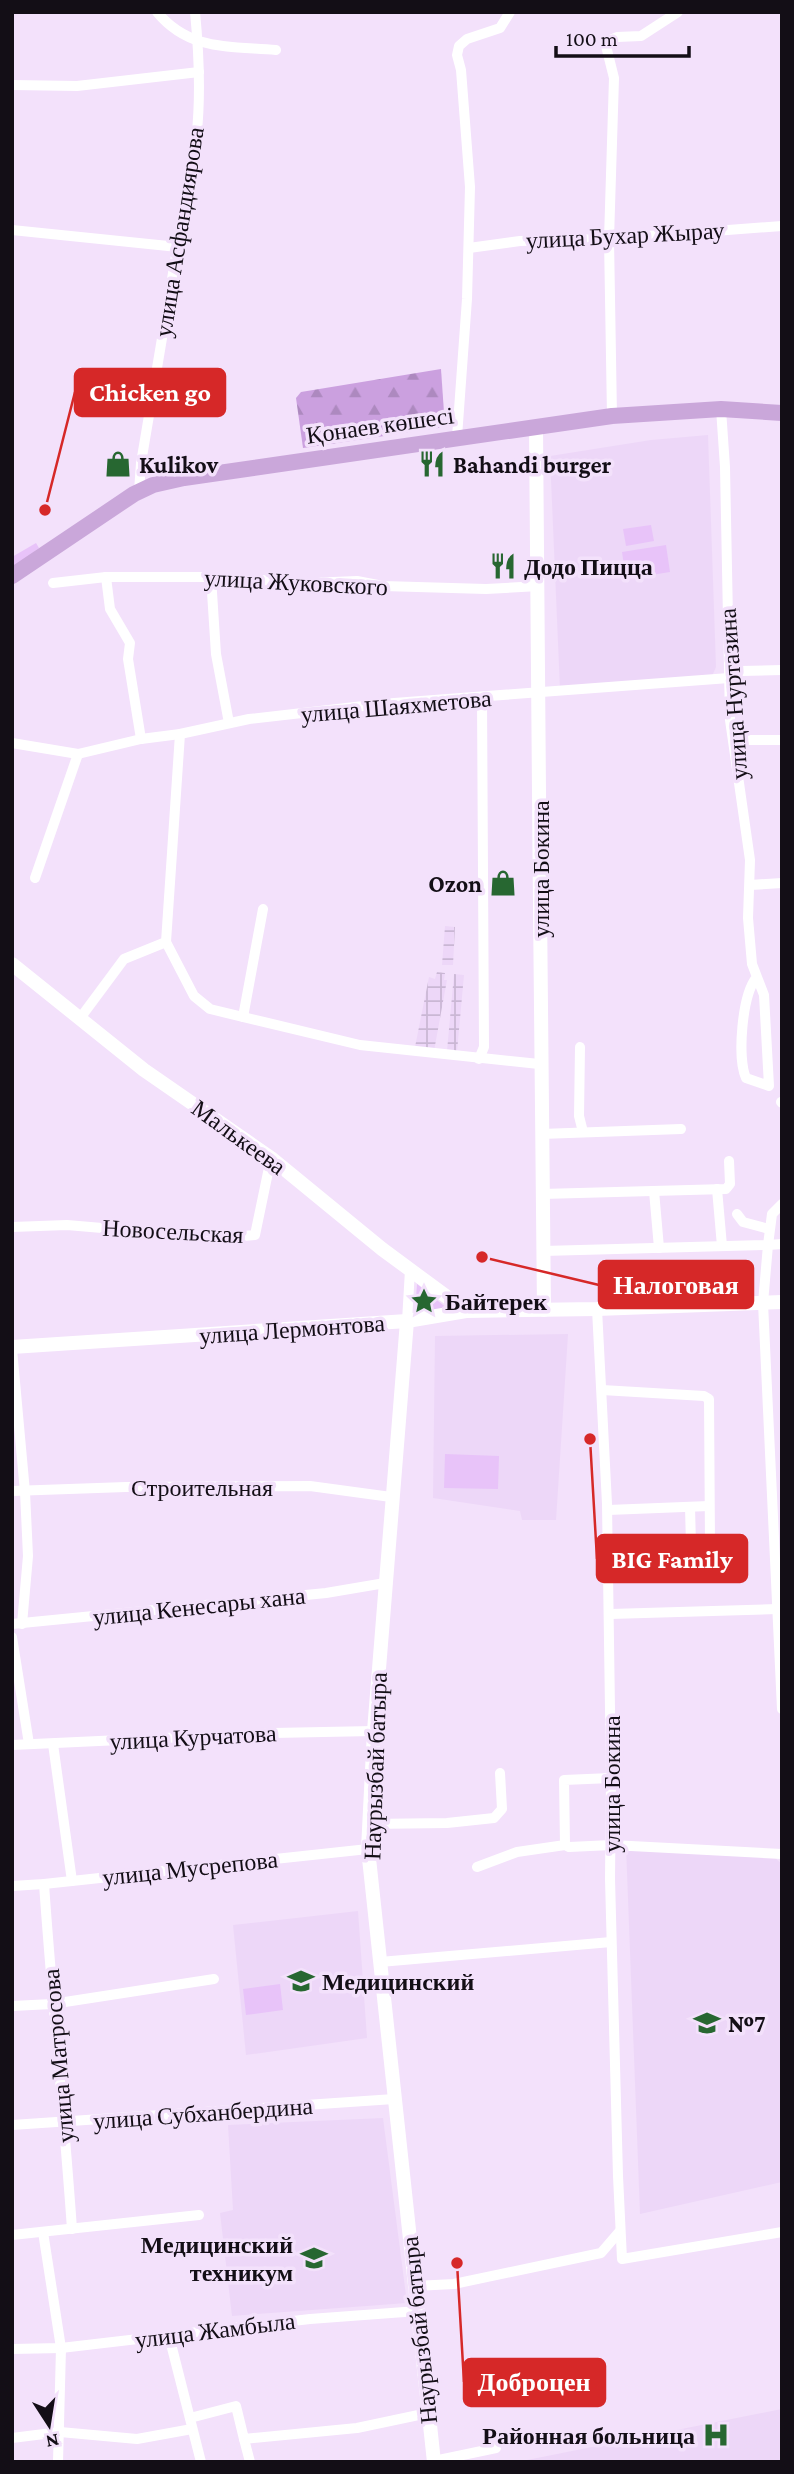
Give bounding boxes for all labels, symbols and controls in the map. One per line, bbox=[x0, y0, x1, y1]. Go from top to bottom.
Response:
scale bar bbox=[556, 14, 689, 58]
text: 100 m bbox=[566, 27, 618, 51]
street label: улица Асфандиярова bbox=[149, 125, 209, 339]
street label: улица Бухар Жырау bbox=[525, 216, 725, 254]
callout: Chicken go bbox=[75, 369, 225, 416]
text: Chicken go bbox=[89, 378, 211, 407]
street label: Қонаев көшесі bbox=[304, 401, 456, 449]
shop icon: Kulikov bbox=[103, 449, 133, 479]
restaurant icon: Bahandi burger bbox=[417, 449, 447, 479]
place label: Kulikov bbox=[139, 451, 218, 478]
place label: Bahandi burger bbox=[453, 451, 612, 478]
restaurant icon: Додо Пицца bbox=[488, 551, 518, 581]
place label: Додо Пицца bbox=[524, 553, 653, 580]
street label: улица Жуковского bbox=[203, 564, 389, 600]
street label: улица Нуртазина bbox=[714, 607, 752, 781]
street label: улица Шаяхметова bbox=[300, 684, 493, 728]
street label: улица Бокина bbox=[527, 800, 554, 938]
shop icon: Ozon bbox=[488, 868, 518, 898]
place label: Ozon bbox=[428, 870, 482, 897]
street label: Малькеева bbox=[187, 1094, 291, 1180]
street label: Новосельская bbox=[102, 1214, 244, 1248]
callout: Налоговая bbox=[599, 1261, 753, 1308]
text: Налоговая bbox=[613, 1271, 739, 1300]
place icon: Байтерек bbox=[409, 1286, 439, 1316]
place label: Байтерек bbox=[445, 1288, 547, 1315]
street label: улица Лермонтова bbox=[198, 1309, 386, 1349]
street label: Строительная bbox=[131, 1474, 273, 1501]
callout: BIG Family bbox=[597, 1535, 747, 1582]
text: BIG Family bbox=[611, 1545, 733, 1574]
street label: улица Кенесары хана bbox=[91, 1581, 307, 1631]
street label: Наурызбай батыра bbox=[358, 1671, 392, 1860]
street label: улица Бокина bbox=[598, 1715, 625, 1853]
street label: улица Курчатова bbox=[109, 1719, 278, 1755]
street label: улица Мусрепова bbox=[101, 1845, 279, 1891]
school or university icon: Медицинский bbox=[286, 1966, 316, 1996]
street label: улица Матросова bbox=[37, 1967, 79, 2144]
place label: Медицинский bbox=[322, 1968, 474, 1995]
school or university icon: №7 bbox=[692, 2008, 722, 2038]
place label: №7 bbox=[728, 2010, 766, 2037]
street label: улица Субханбердина bbox=[92, 2092, 314, 2134]
place label: Медицинский техникум bbox=[141, 2231, 293, 2286]
street label: Наурызбай батыра bbox=[396, 2235, 442, 2425]
school or university icon: Медицинский техникум bbox=[299, 2243, 329, 2273]
street label: улица Жамбыла bbox=[133, 2307, 297, 2353]
callout: Доброцен bbox=[464, 2359, 605, 2406]
text: Доброцен bbox=[478, 2368, 590, 2397]
north arrow bbox=[14, 2390, 84, 2460]
hospital icon: Районная больница bbox=[701, 2420, 731, 2450]
place label: Районная больница bbox=[482, 2422, 695, 2449]
text: N bbox=[44, 2430, 61, 2453]

